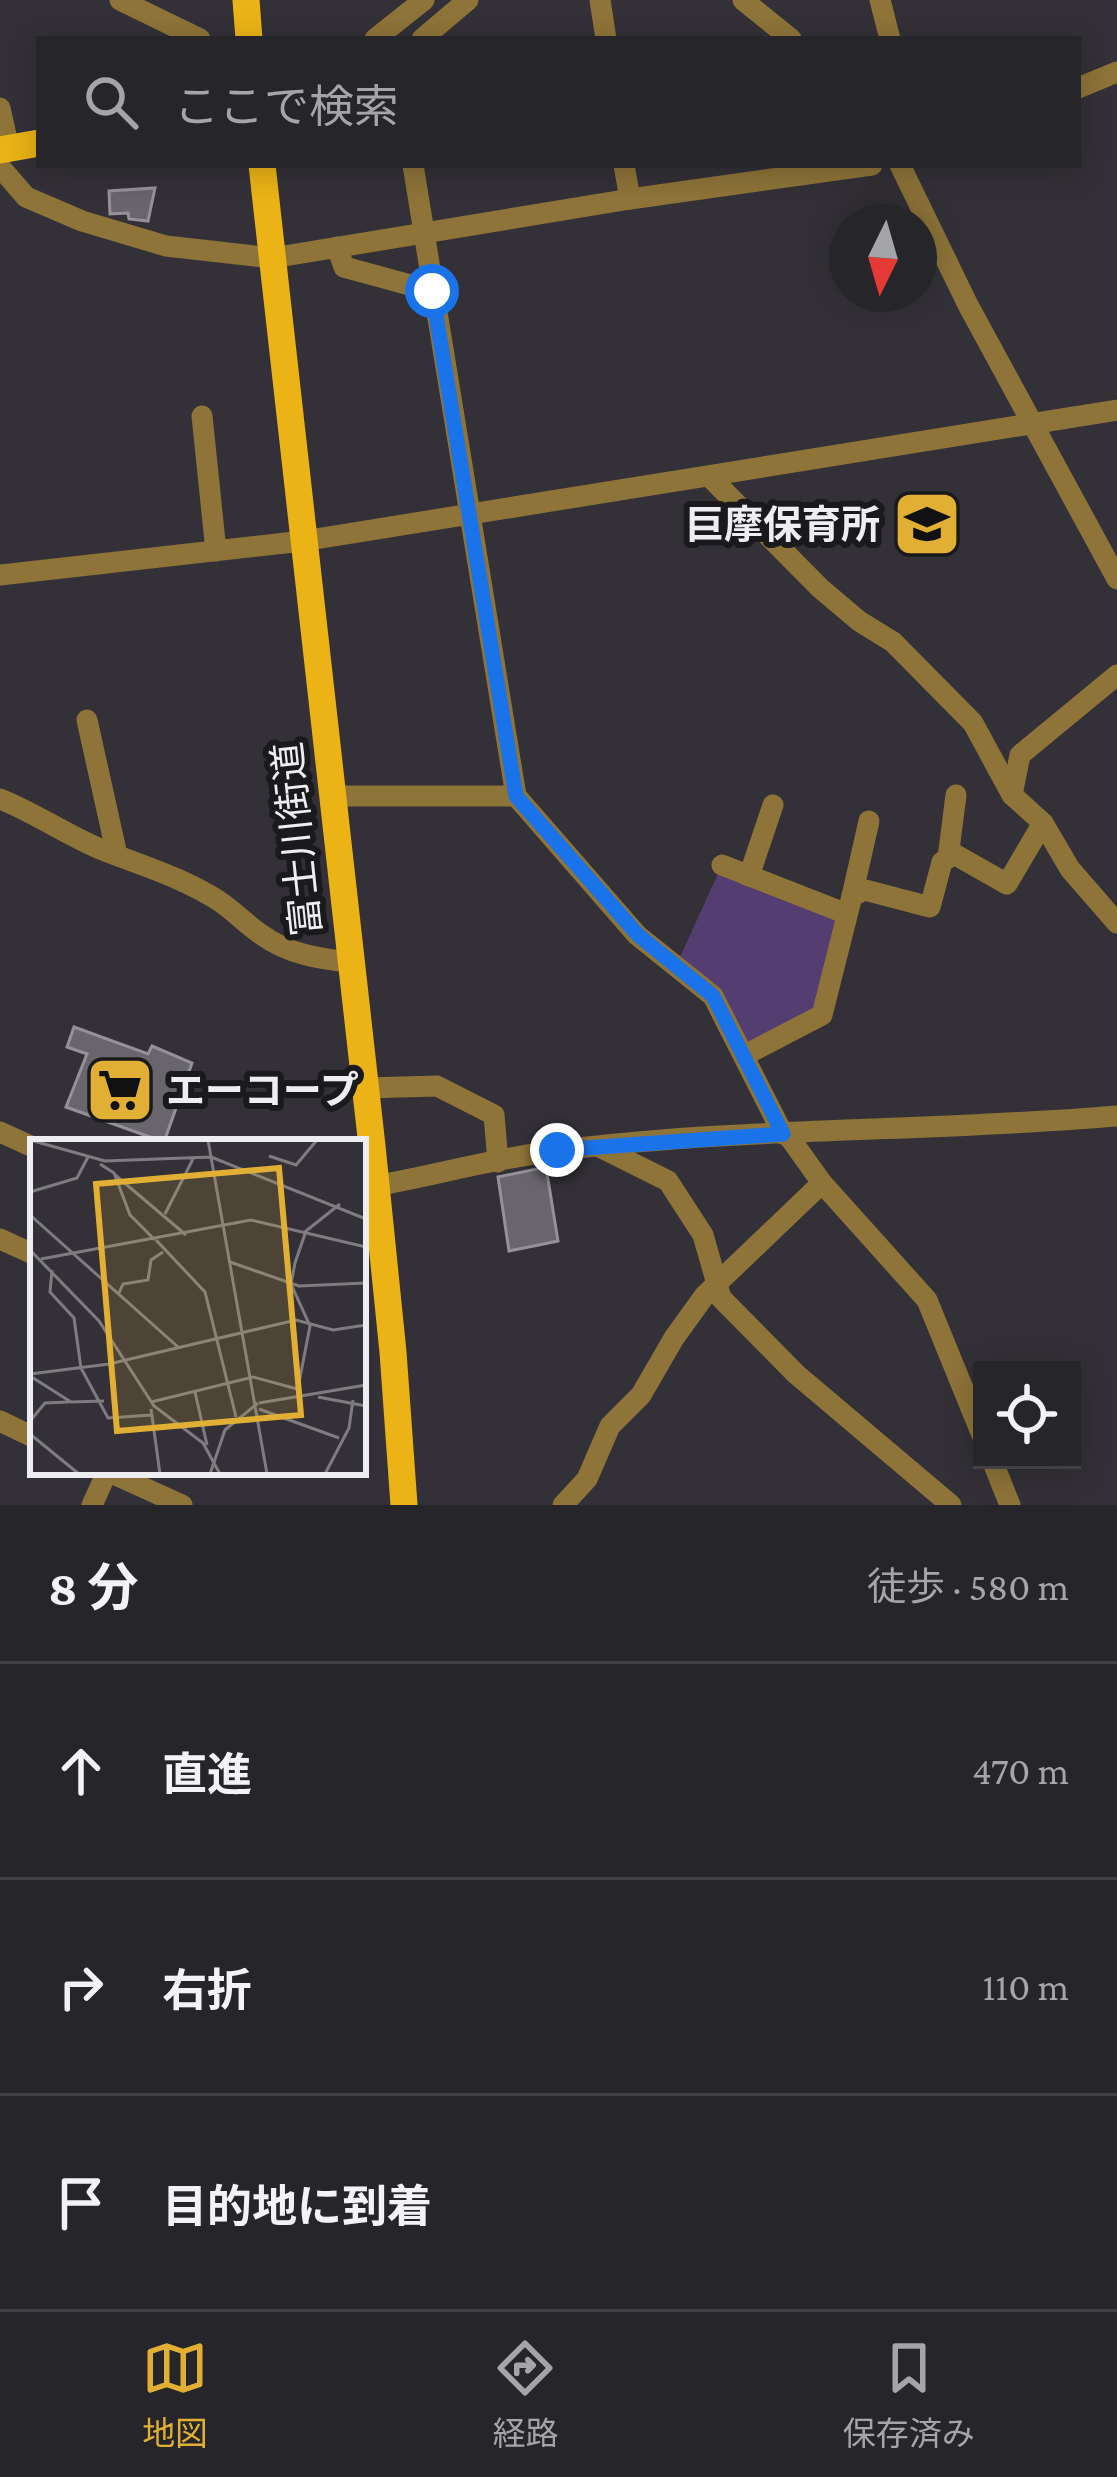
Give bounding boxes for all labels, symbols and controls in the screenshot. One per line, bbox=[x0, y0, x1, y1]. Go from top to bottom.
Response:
search box bbox=[36, 36, 1081, 168]
icon: search bbox=[78, 69, 144, 135]
text: ここで検索 bbox=[174, 82, 399, 132]
north arrow bbox=[829, 204, 937, 312]
route start bbox=[405, 264, 459, 318]
school or university icon: 巨摩保育所 bbox=[892, 489, 962, 559]
place label: 巨摩保育所 bbox=[685, 503, 880, 546]
street label: 富士川街道 bbox=[265, 740, 329, 938]
supermarket icon: エーコープ bbox=[85, 1055, 155, 1125]
place label: エーコープ bbox=[166, 1069, 359, 1112]
route end bbox=[530, 1123, 584, 1177]
inset map bbox=[30, 1139, 366, 1475]
map controls bbox=[973, 1361, 1081, 1469]
button: locate bbox=[973, 1361, 1081, 1469]
text: 8 分 bbox=[48, 1559, 139, 1616]
text: 徒歩 · 580 m bbox=[867, 1565, 1069, 1608]
icon: ahead bbox=[48, 1738, 114, 1804]
text: 470 m bbox=[972, 1749, 1069, 1792]
text: 直進 bbox=[162, 1750, 252, 1800]
icon: right bbox=[48, 1954, 114, 2020]
text: 110 m bbox=[982, 1965, 1069, 2008]
text: 右折 bbox=[162, 1966, 252, 2016]
icon: arrive bbox=[48, 2170, 114, 2236]
text: 目的地に到着 bbox=[162, 2182, 432, 2232]
tab: 地図 bbox=[142, 2335, 208, 2455]
tab: 経路 bbox=[492, 2335, 558, 2455]
tab: 保存済み bbox=[843, 2335, 975, 2455]

